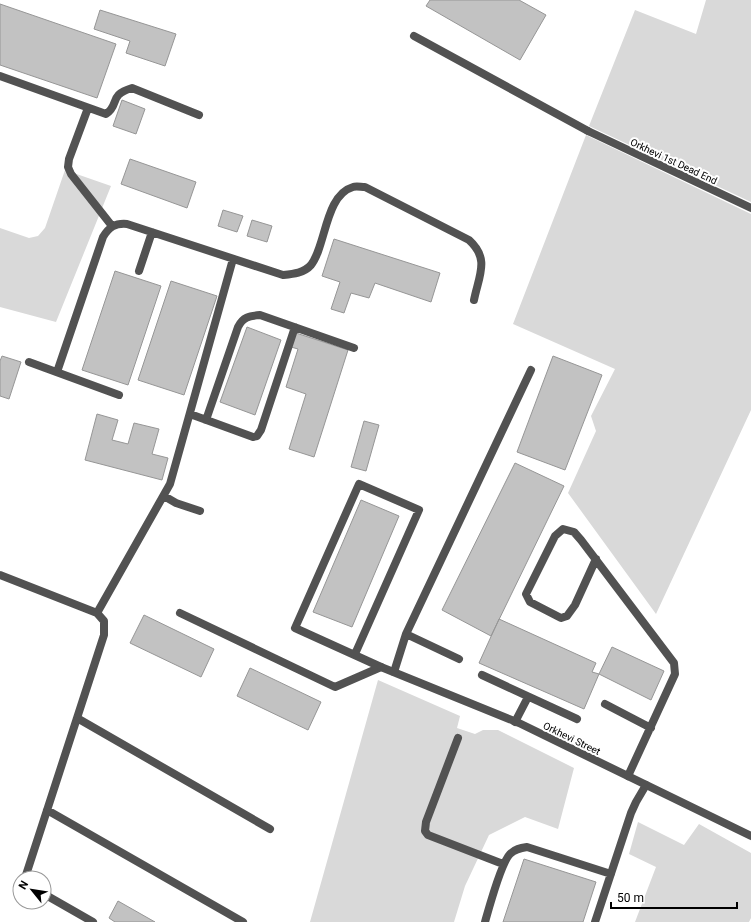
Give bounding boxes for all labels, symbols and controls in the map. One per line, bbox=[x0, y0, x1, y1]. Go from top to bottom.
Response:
street label: Orkhevi 1st Dead End bbox=[629, 136, 719, 186]
street label: Orkhevi Street bbox=[541, 720, 602, 757]
north arrow bbox=[12, 870, 52, 910]
text: N bbox=[16, 878, 31, 892]
scale bar bbox=[611, 884, 737, 910]
text: 50 m bbox=[617, 891, 644, 905]

